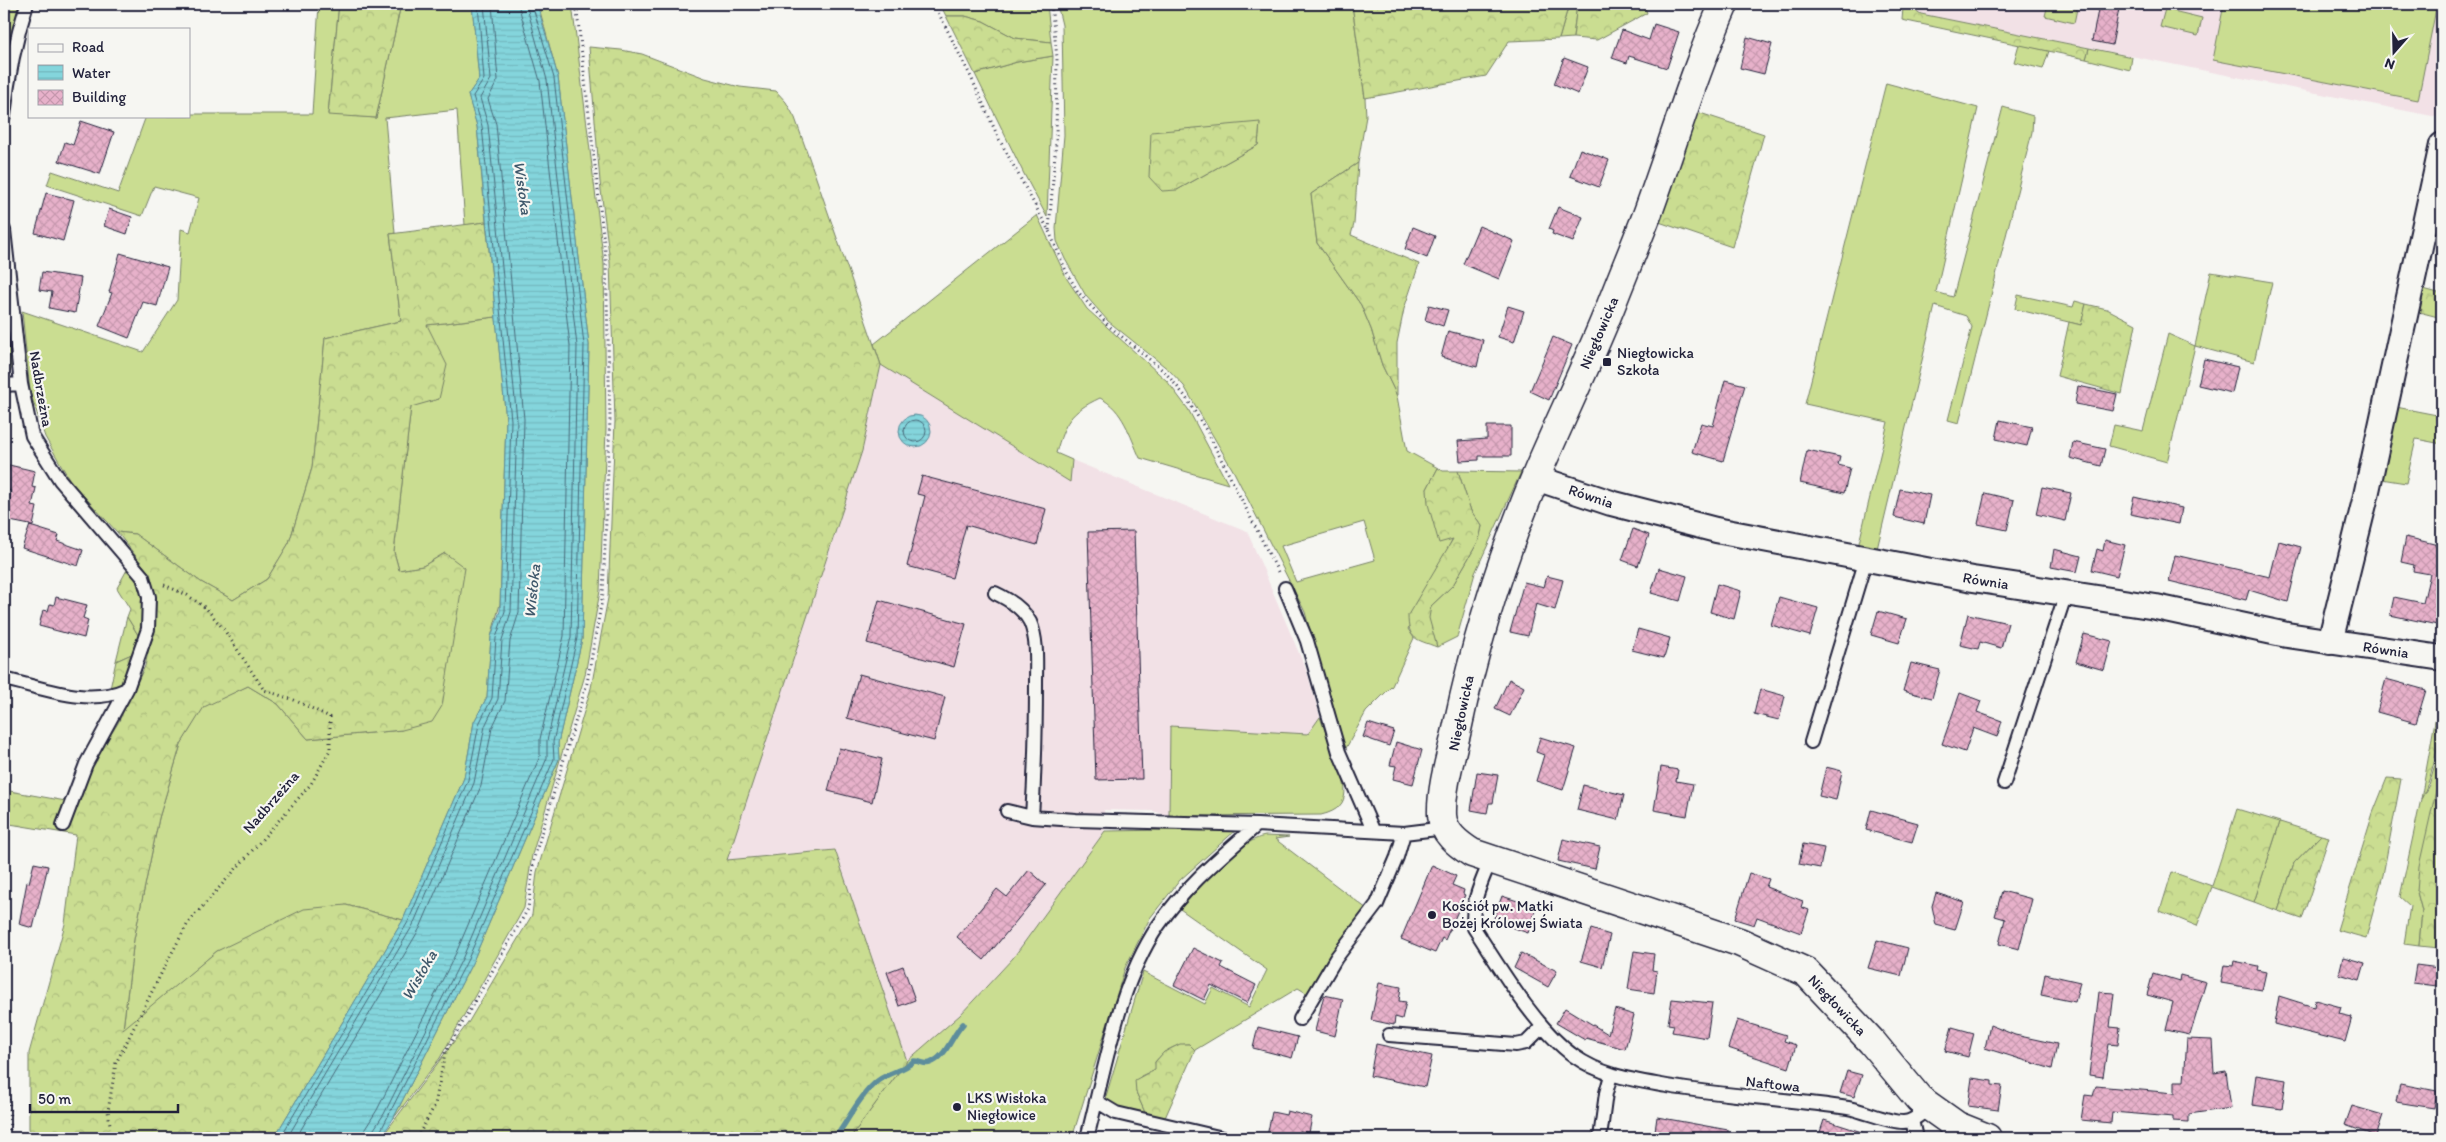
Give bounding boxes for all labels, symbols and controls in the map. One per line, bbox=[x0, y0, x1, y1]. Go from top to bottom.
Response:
legend bbox=[28, 28, 190, 118]
north arrow bbox=[2368, 28, 2418, 78]
text: Road bbox=[72, 38, 105, 56]
text: N bbox=[2382, 54, 2397, 73]
text: Water bbox=[72, 64, 111, 82]
text: Building bbox=[72, 88, 126, 106]
water label: Wisłoka bbox=[510, 160, 536, 217]
street label: Niegłowicka bbox=[1576, 294, 1623, 372]
place label: Niegłowicka Szkoła bbox=[1617, 344, 1695, 379]
street label: Nadbrzeżna bbox=[25, 350, 57, 429]
marker: Niegłowicka Szkoła bbox=[1601, 356, 1613, 368]
street label: Równia bbox=[1566, 481, 1616, 512]
water label: Wisłoka bbox=[520, 562, 544, 619]
street label: Równia bbox=[1961, 568, 2011, 593]
street label: Równia bbox=[2362, 637, 2410, 662]
street label: Niegłowicka bbox=[1444, 673, 1478, 752]
street label: Nadbrzeżna bbox=[239, 767, 303, 837]
place label: Kościół pw. Matki Bożej Królowej Świata bbox=[1442, 897, 1583, 932]
marker: Kościół pw. Matki Bożej Królowej Świata bbox=[1426, 909, 1438, 921]
water label: Wisłoka bbox=[397, 946, 441, 1003]
street label: Niegłowicka bbox=[1804, 971, 1871, 1040]
street label: Naftowa bbox=[1745, 1072, 1801, 1096]
scale bar bbox=[30, 1082, 178, 1114]
place label: LKS Wisłoka Niegłowice bbox=[967, 1089, 1047, 1124]
text: 50 m bbox=[38, 1090, 71, 1108]
marker: LKS Wisłoka Niegłowice bbox=[951, 1101, 963, 1113]

